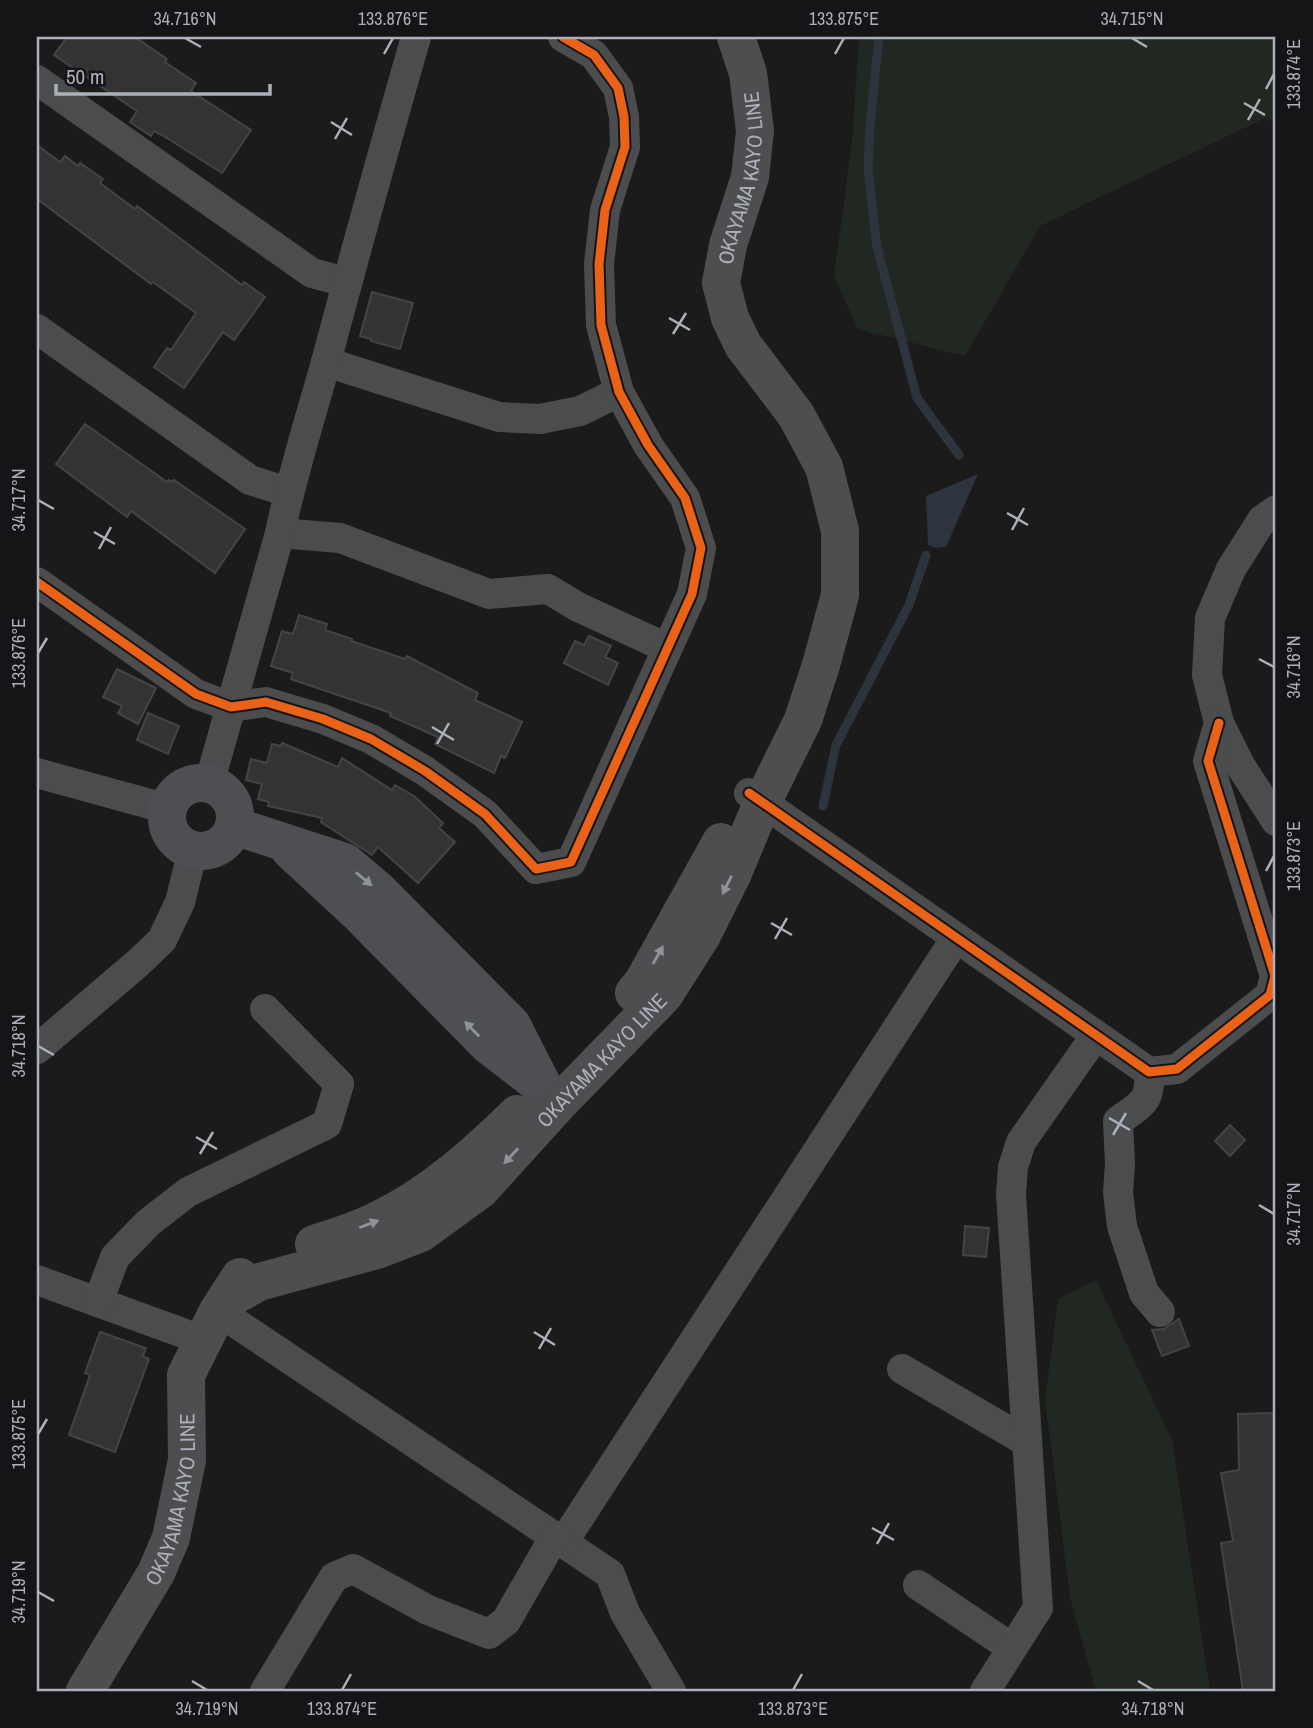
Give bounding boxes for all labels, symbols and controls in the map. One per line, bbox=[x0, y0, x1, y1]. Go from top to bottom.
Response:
text: 34.716°N bbox=[154, 6, 217, 31]
text: 133.876°E bbox=[358, 6, 428, 31]
text: 133.875°E bbox=[809, 6, 879, 31]
text: 34.715°N bbox=[1101, 6, 1164, 31]
text: 133.874°E bbox=[1281, 39, 1306, 109]
scale bar bbox=[56, 52, 270, 96]
text: 50 m bbox=[66, 62, 104, 91]
street label: OKAYAMA KAYO LINE bbox=[710, 90, 770, 266]
text: 34.717°N bbox=[6, 469, 31, 532]
text: 133.876°E bbox=[6, 618, 31, 688]
text: 34.716°N bbox=[1281, 636, 1306, 699]
text: 133.873°E bbox=[1281, 821, 1306, 891]
one-way arrow bbox=[356, 871, 373, 886]
one-way arrow bbox=[722, 875, 733, 895]
one-way arrow bbox=[652, 946, 664, 965]
street label: OKAYAMA KAYO LINE bbox=[530, 986, 673, 1133]
text: 34.718°N bbox=[6, 1015, 31, 1078]
one-way arrow bbox=[464, 1021, 481, 1038]
one-way arrow bbox=[503, 1147, 519, 1164]
text: 34.717°N bbox=[1281, 1183, 1306, 1246]
one-way arrow bbox=[358, 1218, 379, 1229]
text: 133.875°E bbox=[6, 1399, 31, 1469]
street label: OKAYAMA KAYO LINE bbox=[137, 1413, 202, 1591]
text: 34.719°N bbox=[6, 1561, 31, 1624]
text: 34.719°N bbox=[176, 1696, 239, 1721]
text: 133.874°E bbox=[307, 1696, 377, 1721]
text: 133.873°E bbox=[758, 1696, 828, 1721]
text: 34.718°N bbox=[1122, 1696, 1185, 1721]

